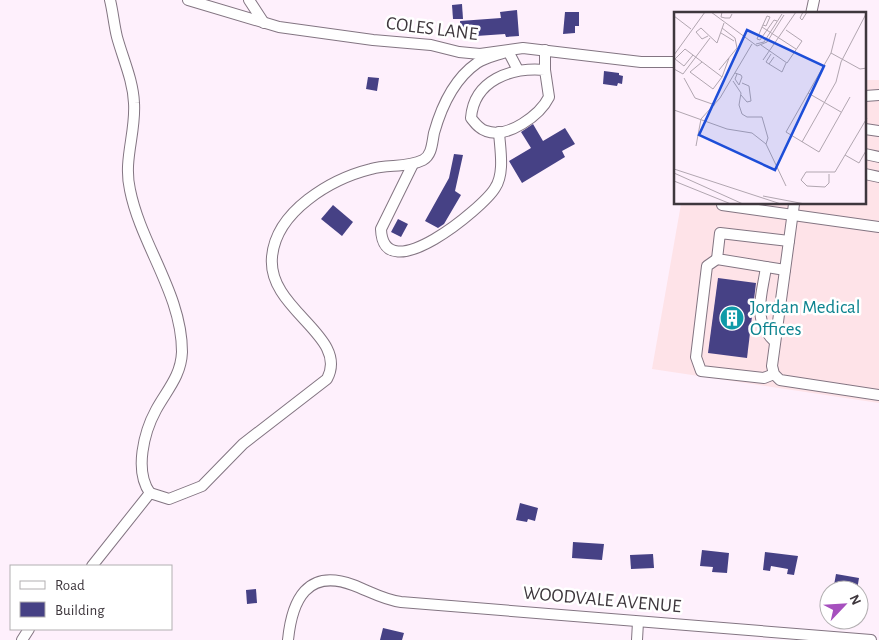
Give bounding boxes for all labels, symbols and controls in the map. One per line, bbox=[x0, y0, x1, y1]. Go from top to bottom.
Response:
inset map bbox=[674, 12, 866, 205]
street label: COLES LANE bbox=[385, 14, 479, 44]
place label: Jordan Medical Offices bbox=[750, 298, 861, 339]
building icon: Jordan Medical Offices bbox=[719, 305, 745, 331]
legend bbox=[10, 565, 172, 630]
text: Road bbox=[55, 578, 85, 593]
north arrow bbox=[819, 580, 869, 630]
street label: WOODVALE AVENUE bbox=[522, 584, 682, 616]
text: N bbox=[846, 593, 863, 607]
text: Building bbox=[55, 603, 105, 618]

